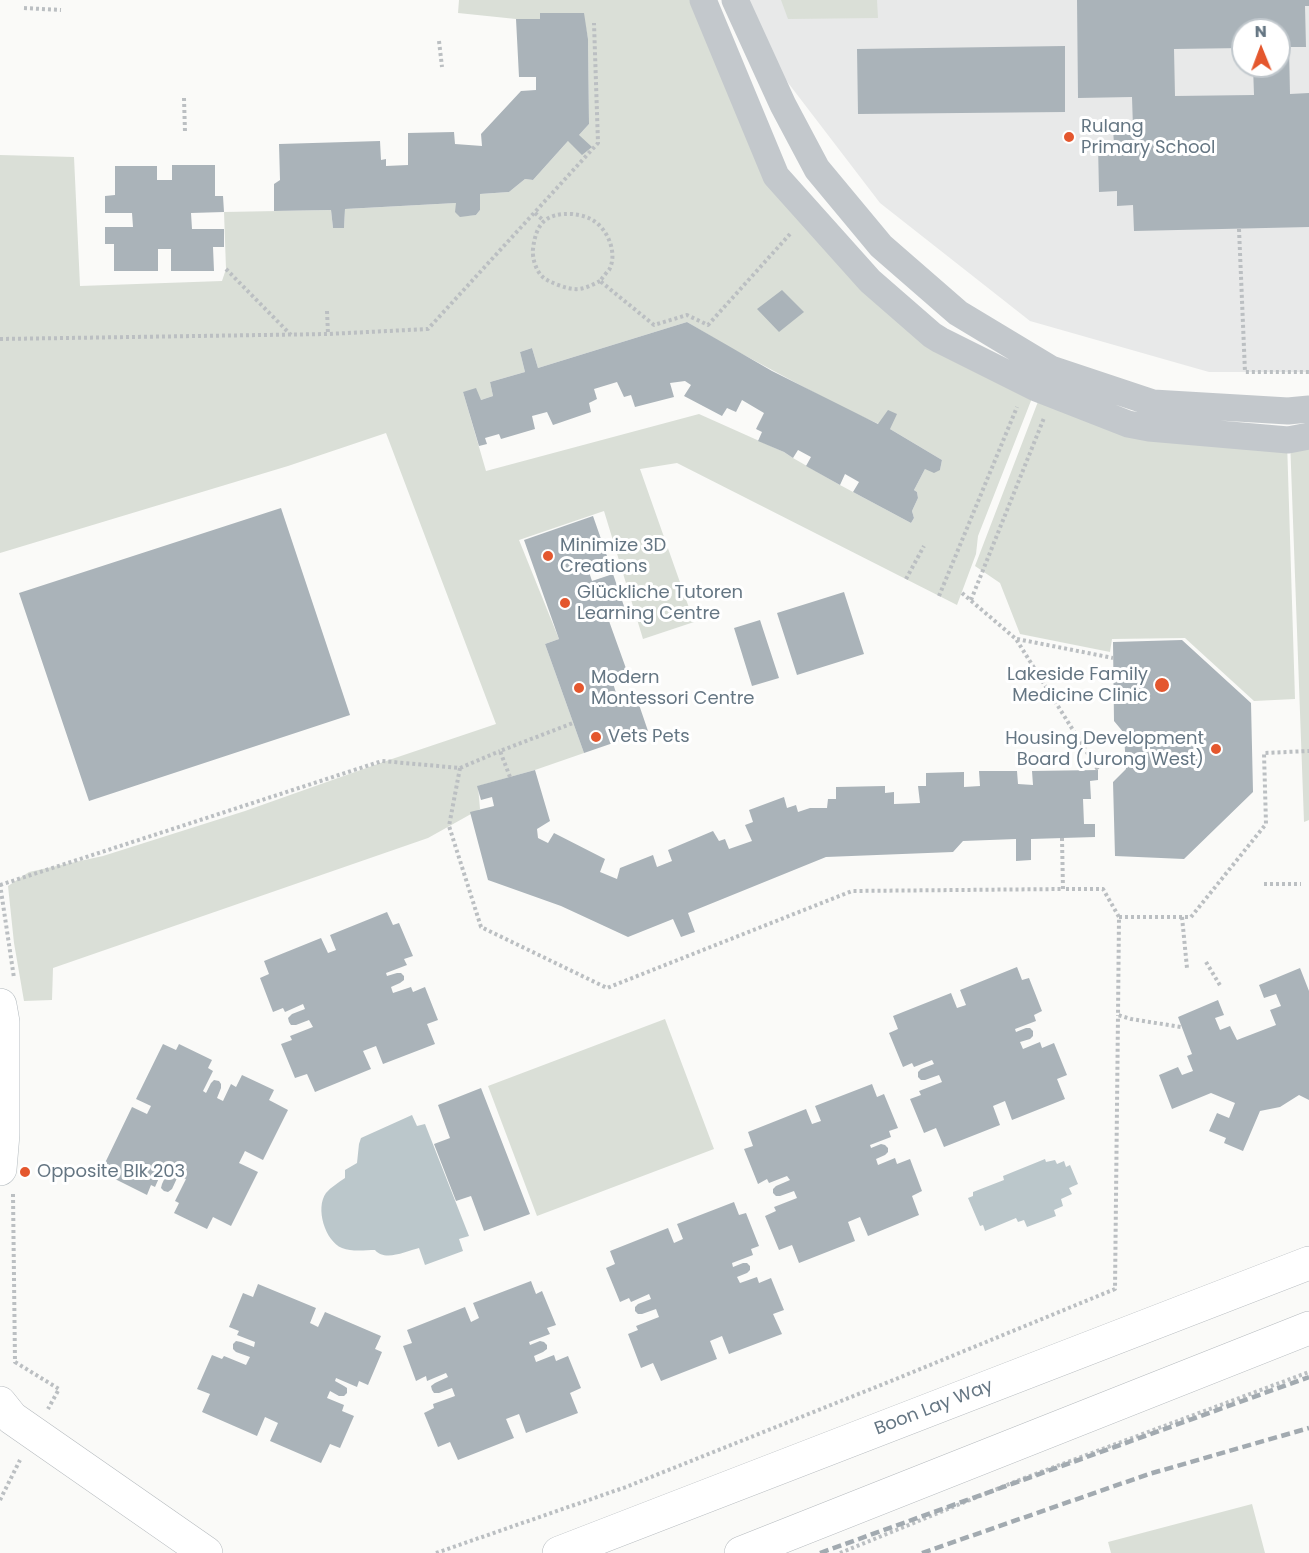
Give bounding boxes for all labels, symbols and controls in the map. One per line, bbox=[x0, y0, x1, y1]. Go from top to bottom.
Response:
north arrow bbox=[1231, 18, 1291, 78]
text: N bbox=[1254, 20, 1267, 43]
place label: Rulang Primary School bbox=[1081, 116, 1215, 158]
marker: Rulang Primary School bbox=[1062, 130, 1076, 144]
place label: Minimize 3D Creations bbox=[560, 535, 666, 578]
marker: Minimize 3D Creations bbox=[541, 549, 555, 563]
place label: Glückliche Tutoren Learning Centre bbox=[577, 582, 743, 624]
marker: Glückliche Tutoren Learning Centre bbox=[558, 596, 572, 610]
place label: Lakeside Family Medicine Clinic bbox=[1007, 664, 1148, 706]
place label: Modern Montessori Centre bbox=[591, 667, 755, 710]
marker: Lakeside Family Medicine Clinic bbox=[1153, 676, 1171, 694]
marker: Modern Montessori Centre bbox=[572, 681, 586, 695]
place label: Vets Pets bbox=[608, 726, 690, 748]
place label: Housing Development Board (Jurong West) bbox=[1005, 728, 1204, 771]
marker: Vets Pets bbox=[589, 730, 603, 744]
marker: Housing Development Board (Jurong West) bbox=[1209, 742, 1223, 756]
place label: Opposite Blk 203 bbox=[37, 1161, 185, 1183]
marker: Opposite Blk 203 bbox=[18, 1165, 32, 1179]
street label: Boon Lay Way bbox=[872, 1375, 996, 1441]

